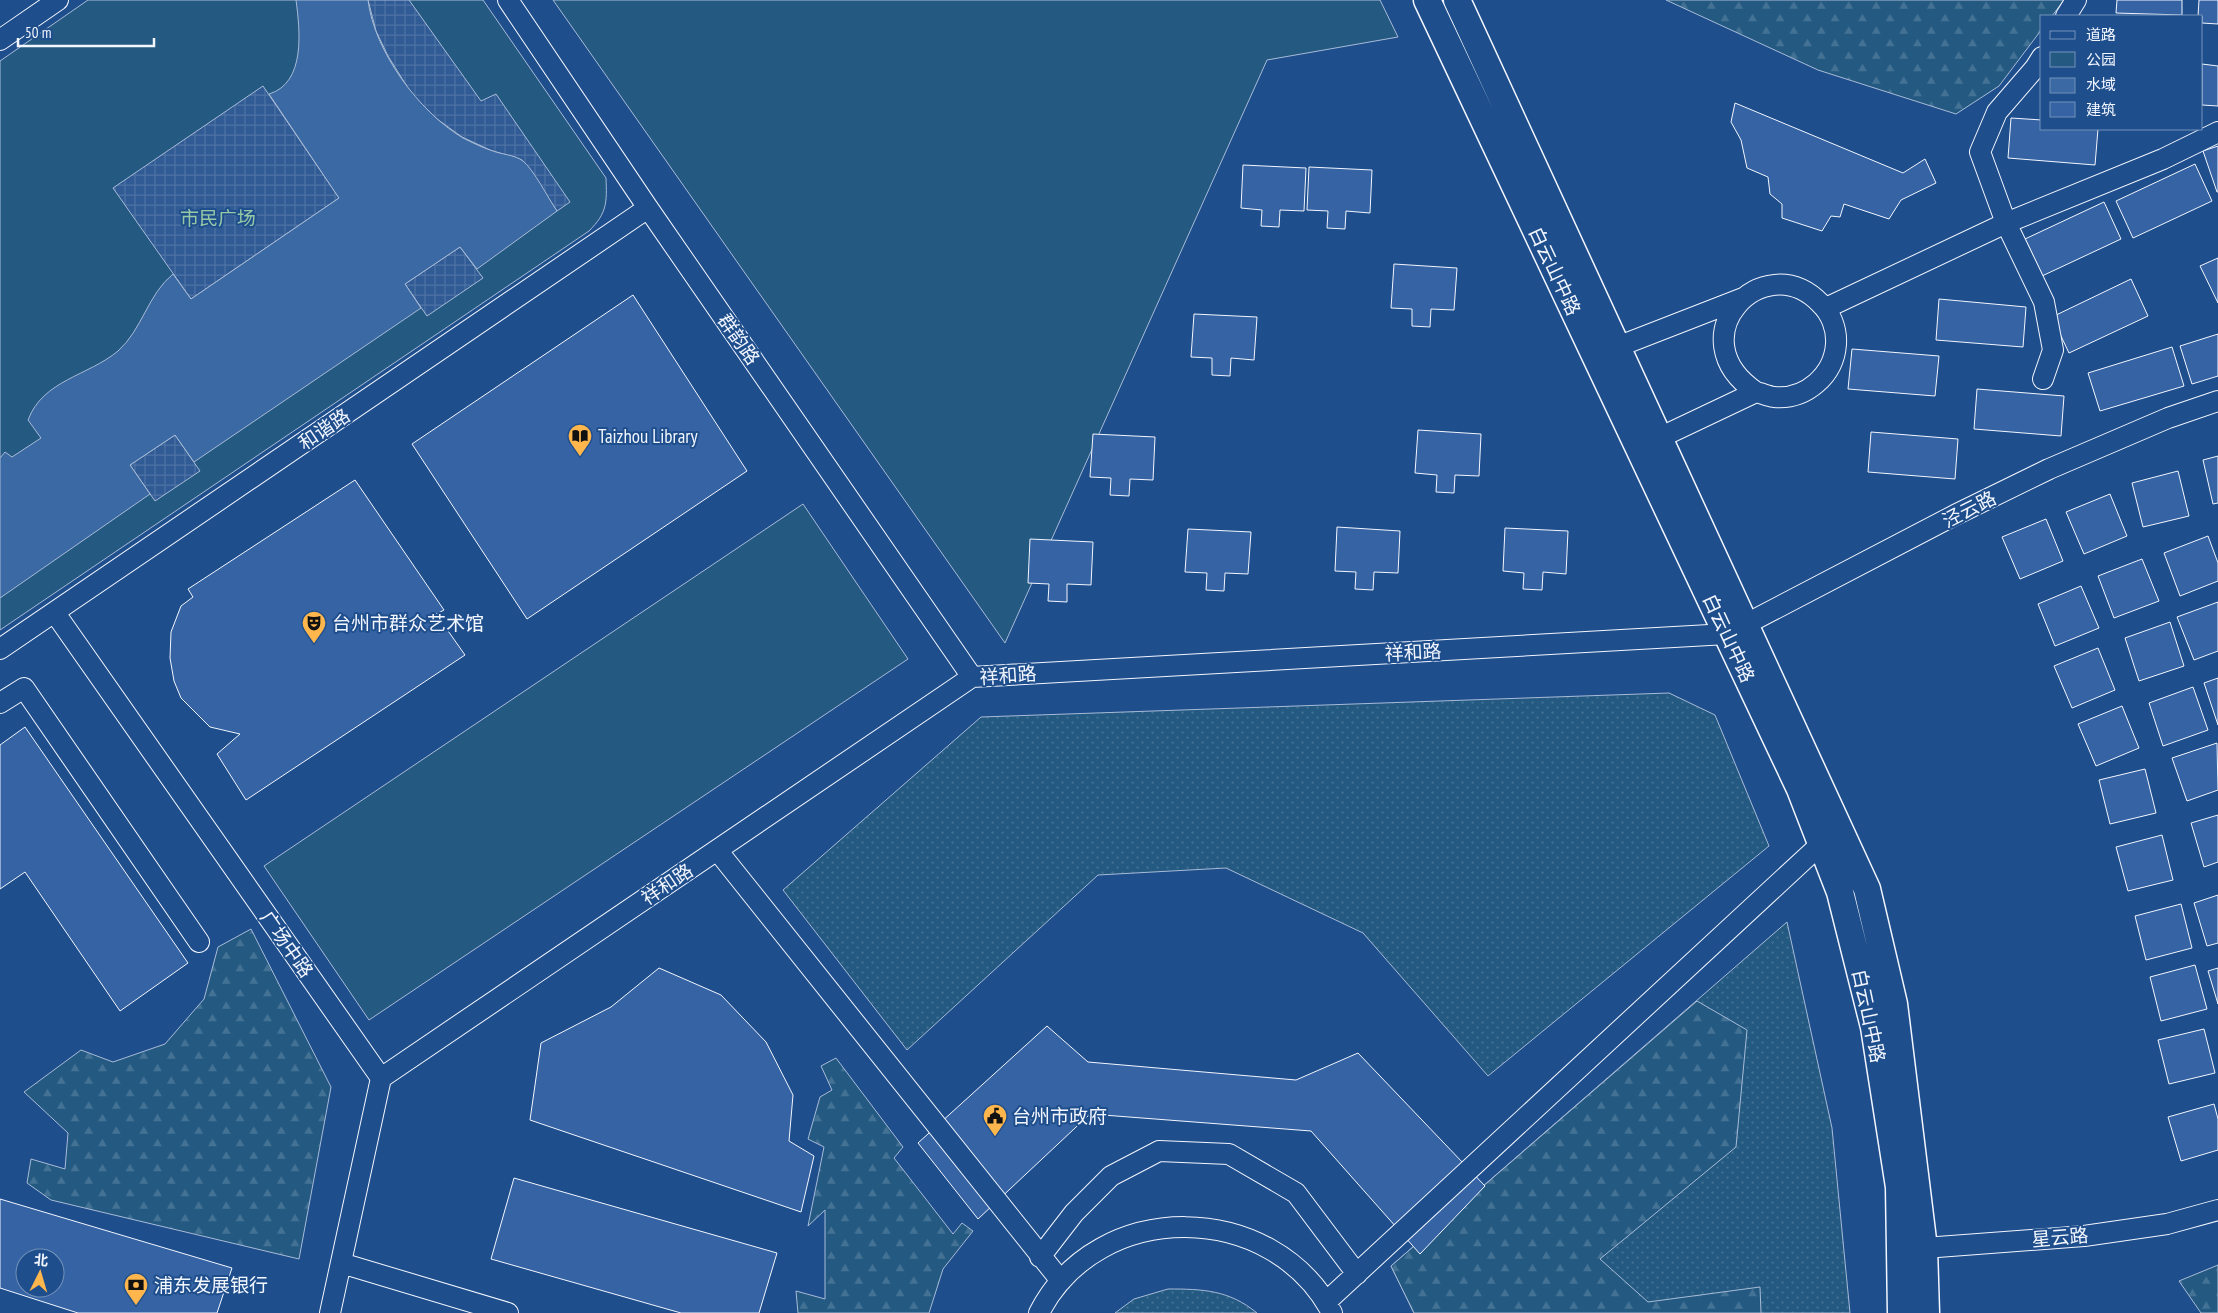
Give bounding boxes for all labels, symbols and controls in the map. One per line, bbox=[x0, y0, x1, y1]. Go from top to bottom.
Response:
scale bar bbox=[18, 15, 154, 47]
legend bbox=[2040, 15, 2203, 130]
text: 50 m bbox=[25, 23, 51, 42]
text: 道路 bbox=[2086, 25, 2116, 44]
text: 公园 bbox=[2086, 50, 2116, 69]
text: 水域 bbox=[2086, 75, 2116, 94]
text: 建筑 bbox=[2086, 100, 2116, 119]
park label: 市民广场 bbox=[180, 206, 256, 230]
street label: 白云山中路 bbox=[1524, 223, 1586, 319]
street label: 群韵路 bbox=[713, 309, 765, 369]
street label: 和谐路 bbox=[294, 403, 354, 455]
library icon: Taizhou Library bbox=[567, 423, 593, 457]
place label: Taizhou Library bbox=[598, 424, 699, 448]
street label: 泾云路 bbox=[1938, 485, 2000, 533]
street label: 白云山中路 bbox=[1698, 590, 1760, 686]
theatre icon: 台州市群众艺术馆 bbox=[301, 610, 327, 644]
place label: 台州市群众艺术馆 bbox=[332, 611, 484, 635]
street label: 祥和路 bbox=[1384, 639, 1442, 665]
street label: 祥和路 bbox=[979, 661, 1037, 689]
street label: 祥和路 bbox=[637, 858, 697, 910]
street label: 广场中路 bbox=[255, 906, 319, 982]
street label: 白云山中路 bbox=[1847, 967, 1891, 1065]
public building icon: 台州市政府 bbox=[982, 1103, 1008, 1137]
place label: 台州市政府 bbox=[1012, 1104, 1107, 1128]
street label: 星云路 bbox=[2031, 1223, 2089, 1251]
north arrow bbox=[15, 1248, 65, 1298]
text: 北 bbox=[33, 1250, 49, 1270]
bank icon: 浦东发展银行 bbox=[123, 1272, 149, 1306]
place label: 浦东发展银行 bbox=[154, 1273, 268, 1297]

